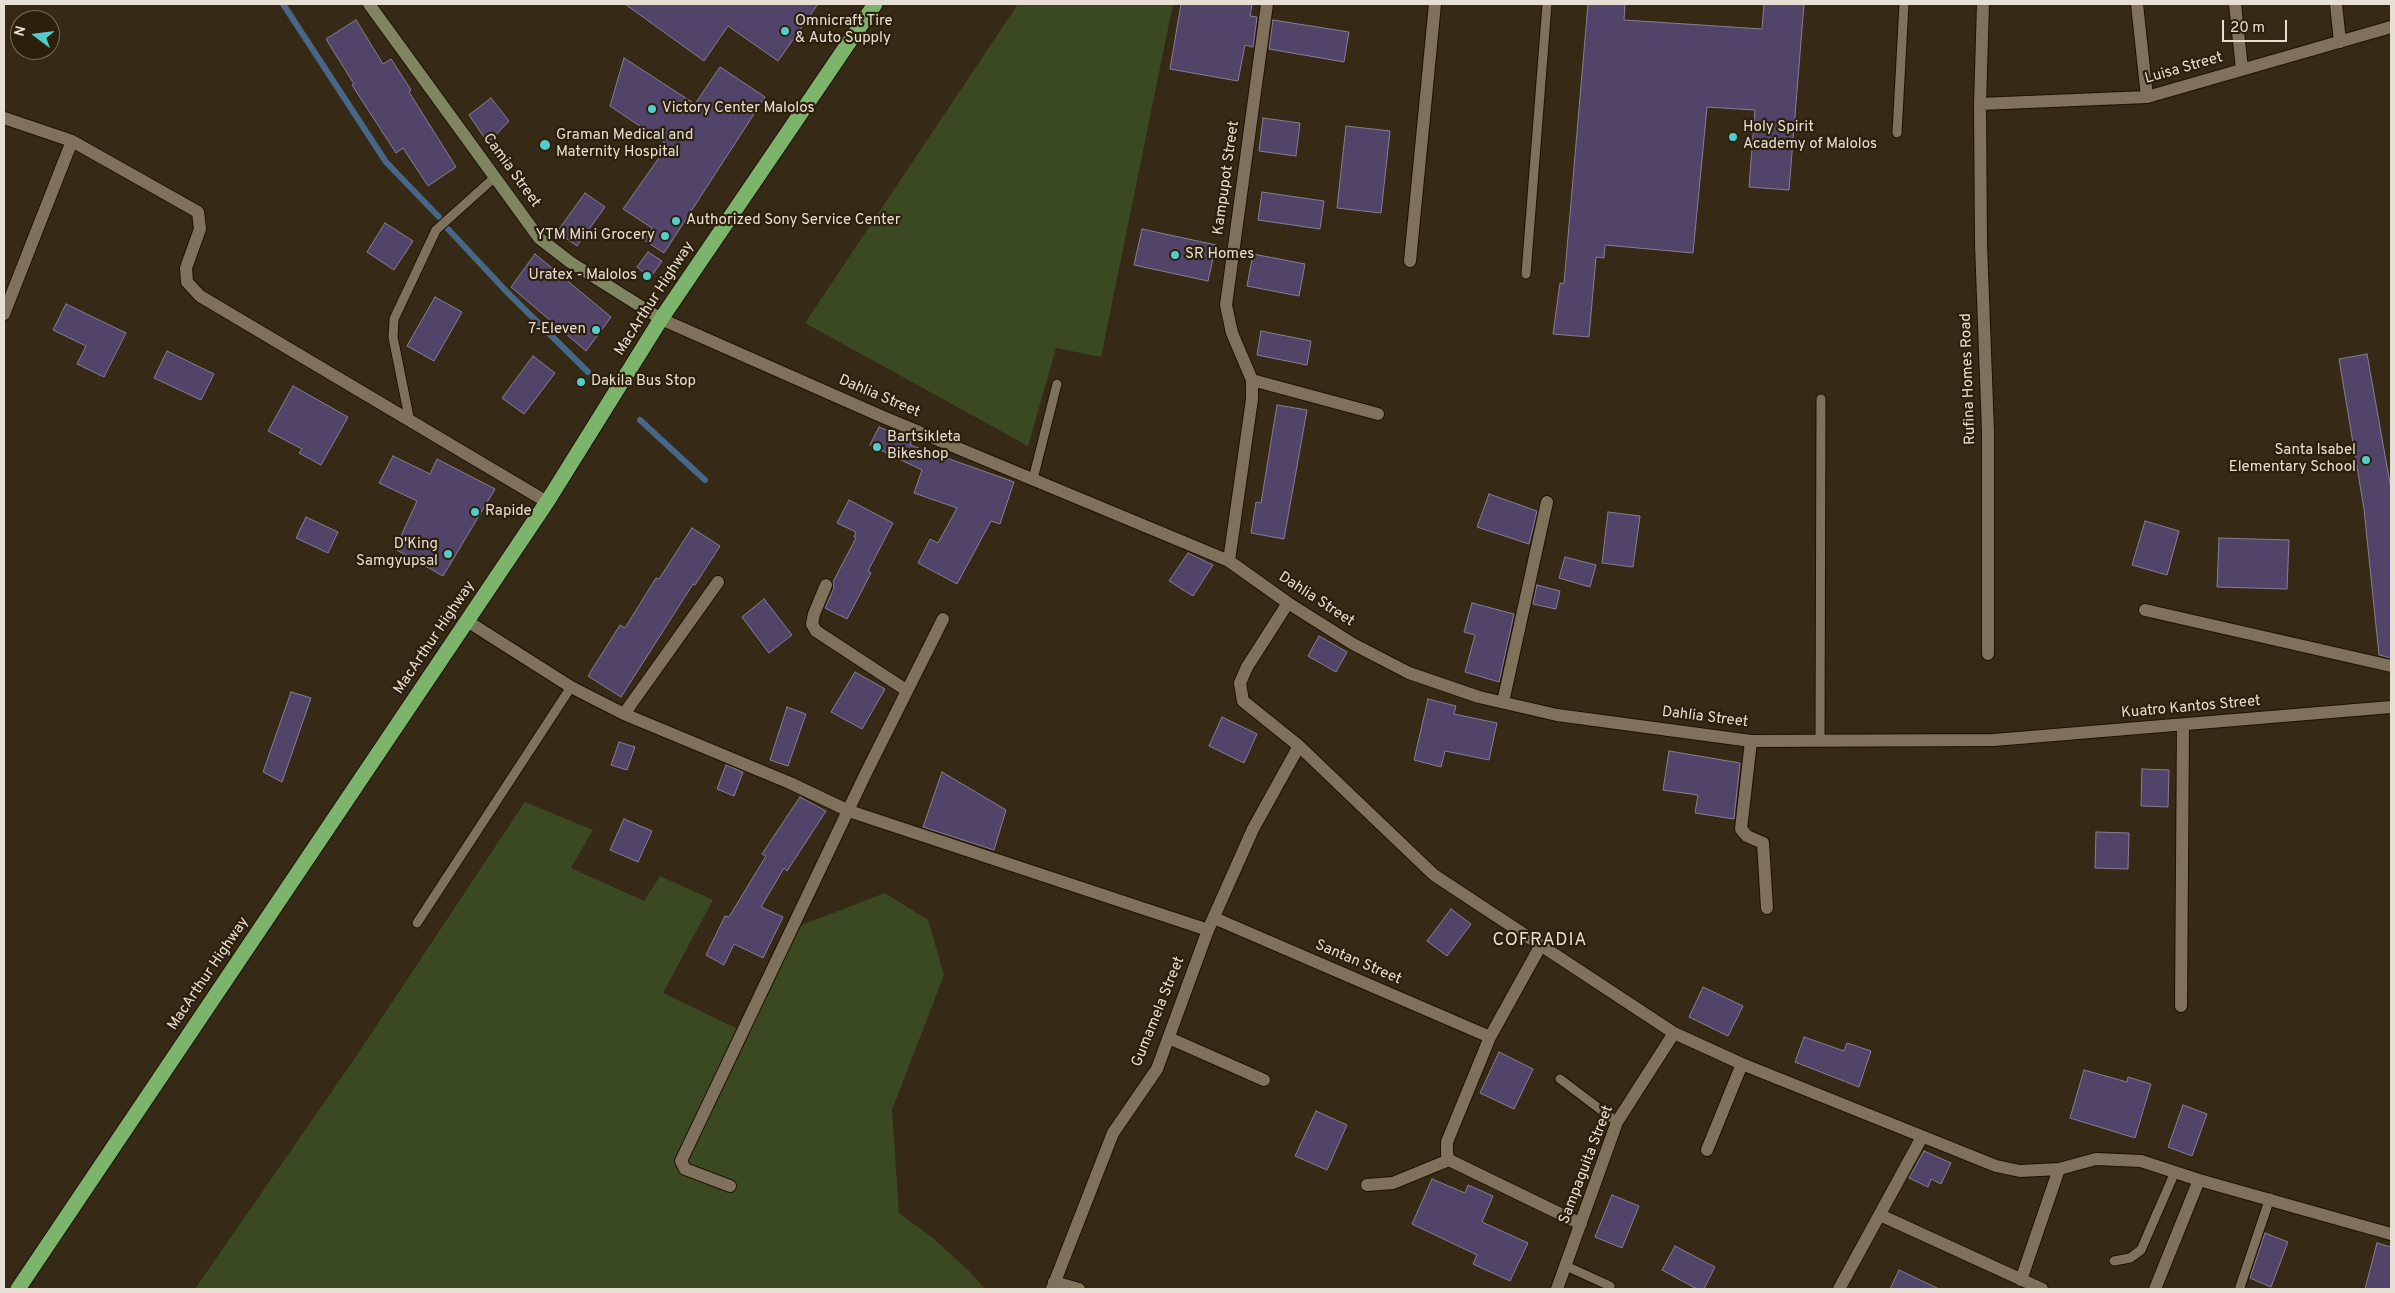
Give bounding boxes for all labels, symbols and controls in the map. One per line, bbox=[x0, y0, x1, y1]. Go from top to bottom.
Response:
north arrow bbox=[10, 10, 60, 60]
scale bar bbox=[2225, 10, 2290, 42]
place label: Omnicraft Tire & Auto Supply bbox=[795, 13, 893, 48]
text: 20 m bbox=[2230, 19, 2265, 38]
text: N bbox=[11, 24, 31, 38]
marker: Omnicraft Tire & Auto Supply bbox=[779, 25, 791, 37]
street label: Luisa Street bbox=[2143, 49, 2225, 89]
place label: Victory Center Malolos bbox=[662, 100, 814, 118]
marker: Victory Center Malolos bbox=[646, 103, 658, 115]
place label: Holy Spirit Academy of Malolos bbox=[1743, 119, 1877, 154]
street label: Kampupot Street bbox=[1210, 120, 1244, 236]
place label: Graman Medical and Maternity Hospital bbox=[556, 127, 693, 162]
street label: Camia Street bbox=[478, 131, 544, 211]
marker: Holy Spirit Academy of Malolos bbox=[1727, 131, 1739, 143]
marker: Graman Medical and Maternity Hospital bbox=[538, 138, 552, 152]
place label: Authorized Sony Service Center bbox=[686, 212, 900, 230]
marker: Authorized Sony Service Center bbox=[670, 215, 682, 227]
place label: YTM Mini Grocery bbox=[535, 227, 655, 245]
marker: YTM Mini Grocery bbox=[659, 230, 671, 242]
street label: MacArthur Highway bbox=[611, 238, 699, 360]
place label: SR Homes bbox=[1185, 246, 1254, 264]
marker: SR Homes bbox=[1169, 249, 1181, 261]
place label: Uratex - Malolos bbox=[529, 267, 637, 285]
marker: Uratex - Malolos bbox=[641, 270, 653, 282]
street label: Rufina Homes Road bbox=[1958, 313, 1980, 445]
place label: 7-Eleven bbox=[528, 321, 586, 339]
marker: 7-Eleven bbox=[590, 324, 602, 336]
street label: Dahlia Street bbox=[836, 372, 922, 422]
place label: Dakila Bus Stop bbox=[591, 373, 696, 391]
marker: Dakila Bus Stop bbox=[575, 376, 587, 388]
place label: Bartsikleta Bikeshop bbox=[887, 429, 961, 464]
marker: Bartsikleta Bikeshop bbox=[871, 441, 883, 453]
place label: Santa Isabel Elementary School bbox=[2229, 442, 2356, 477]
marker: Santa Isabel Elementary School bbox=[2360, 454, 2372, 466]
place label: Rapide bbox=[485, 503, 532, 521]
marker: Rapide bbox=[469, 506, 481, 518]
place label: D'King Samgyupsal bbox=[356, 536, 438, 571]
marker: D'King Samgyupsal bbox=[442, 548, 454, 560]
street label: Dahlia Street bbox=[1275, 569, 1357, 631]
street label: MacArthur Highway bbox=[390, 578, 480, 698]
street label: Kuatro Kantos Street bbox=[2120, 693, 2262, 723]
street label: Dahlia Street bbox=[1661, 704, 1749, 732]
street label: MacArthur Highway bbox=[164, 914, 254, 1034]
district label: COFRADIA bbox=[1491, 930, 1589, 952]
street label: Santan Street bbox=[1312, 937, 1404, 989]
street label: Gumamela Street bbox=[1129, 954, 1189, 1070]
street label: Sampaguita Street bbox=[1556, 1103, 1618, 1227]

